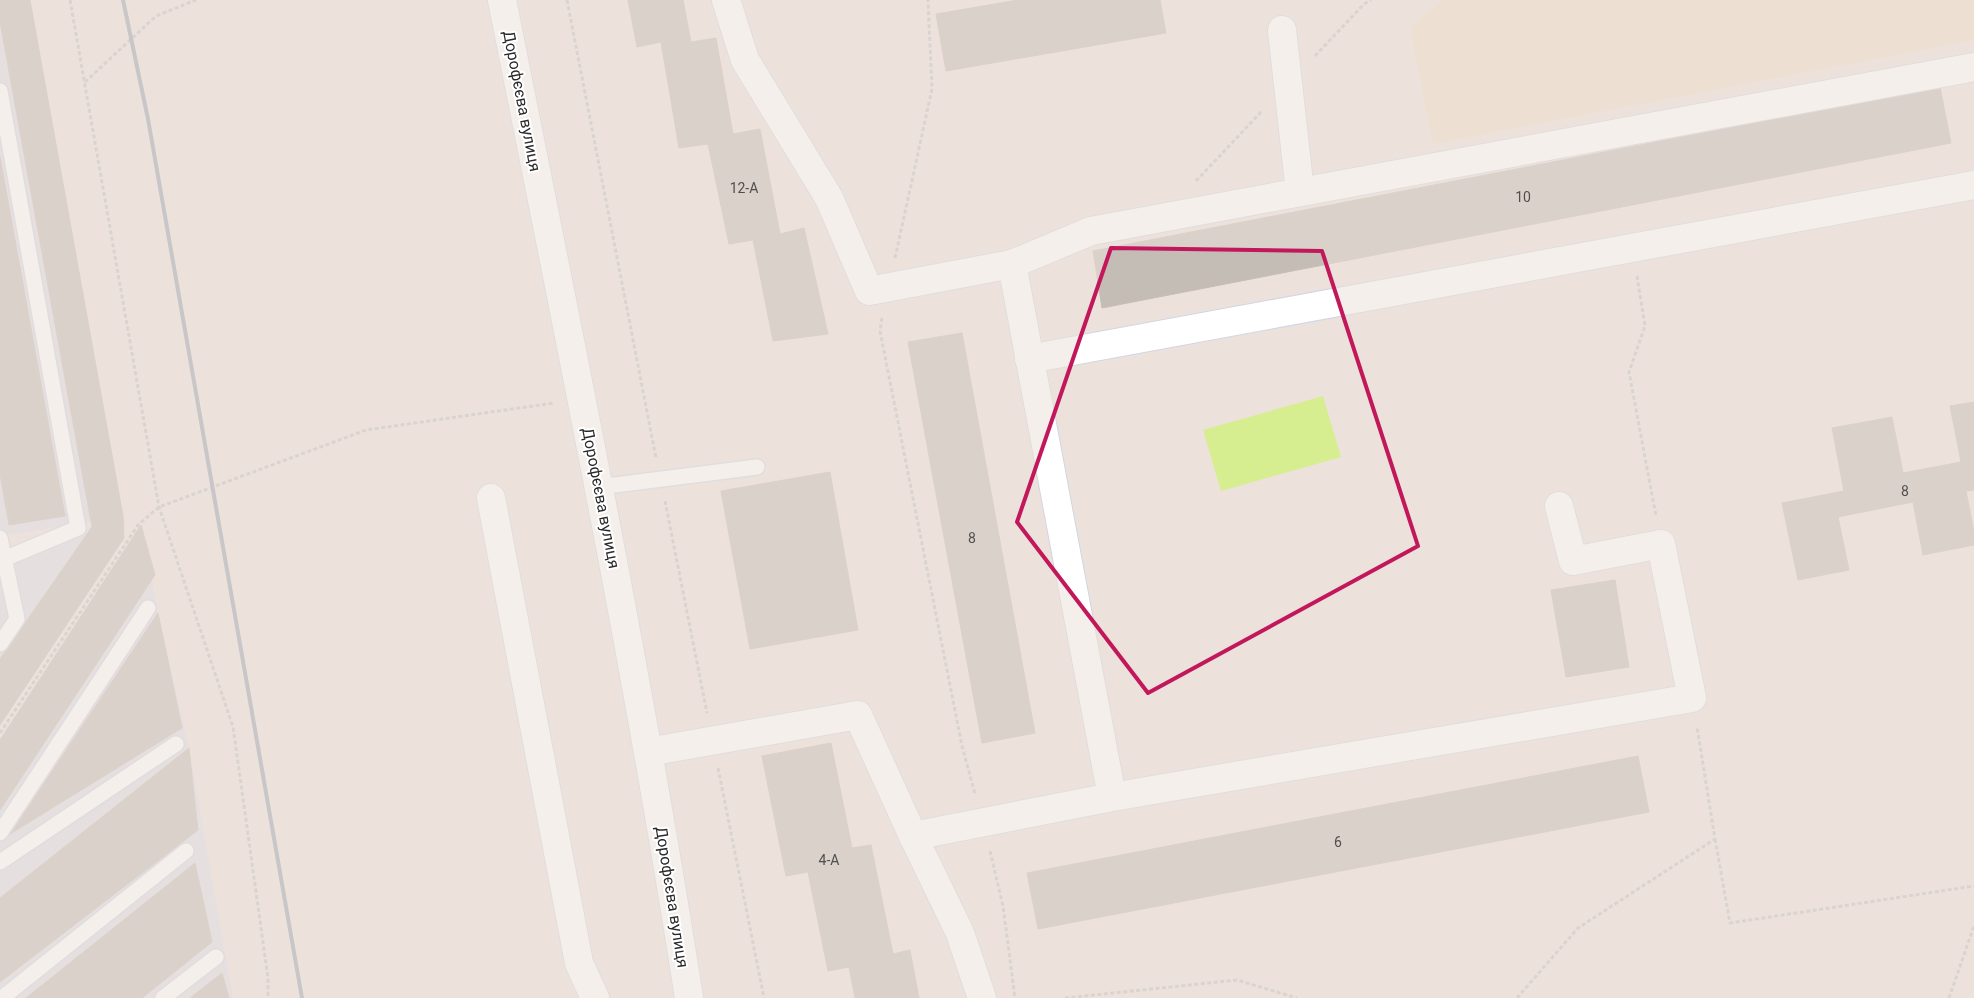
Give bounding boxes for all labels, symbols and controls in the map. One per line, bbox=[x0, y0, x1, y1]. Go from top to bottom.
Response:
street label: Дорофєєва вулиця bbox=[499, 29, 545, 173]
house number: 12-А bbox=[730, 180, 758, 196]
house number: 10 bbox=[1515, 189, 1531, 205]
street label: Дорофєєва вулиця bbox=[578, 426, 624, 570]
house number: 8 bbox=[1901, 483, 1909, 499]
house number: 8 bbox=[968, 530, 976, 546]
street label: Дорофєєва вулиця bbox=[651, 825, 693, 969]
house number: 6 bbox=[1334, 834, 1342, 850]
house number: 4-А bbox=[819, 852, 839, 868]

